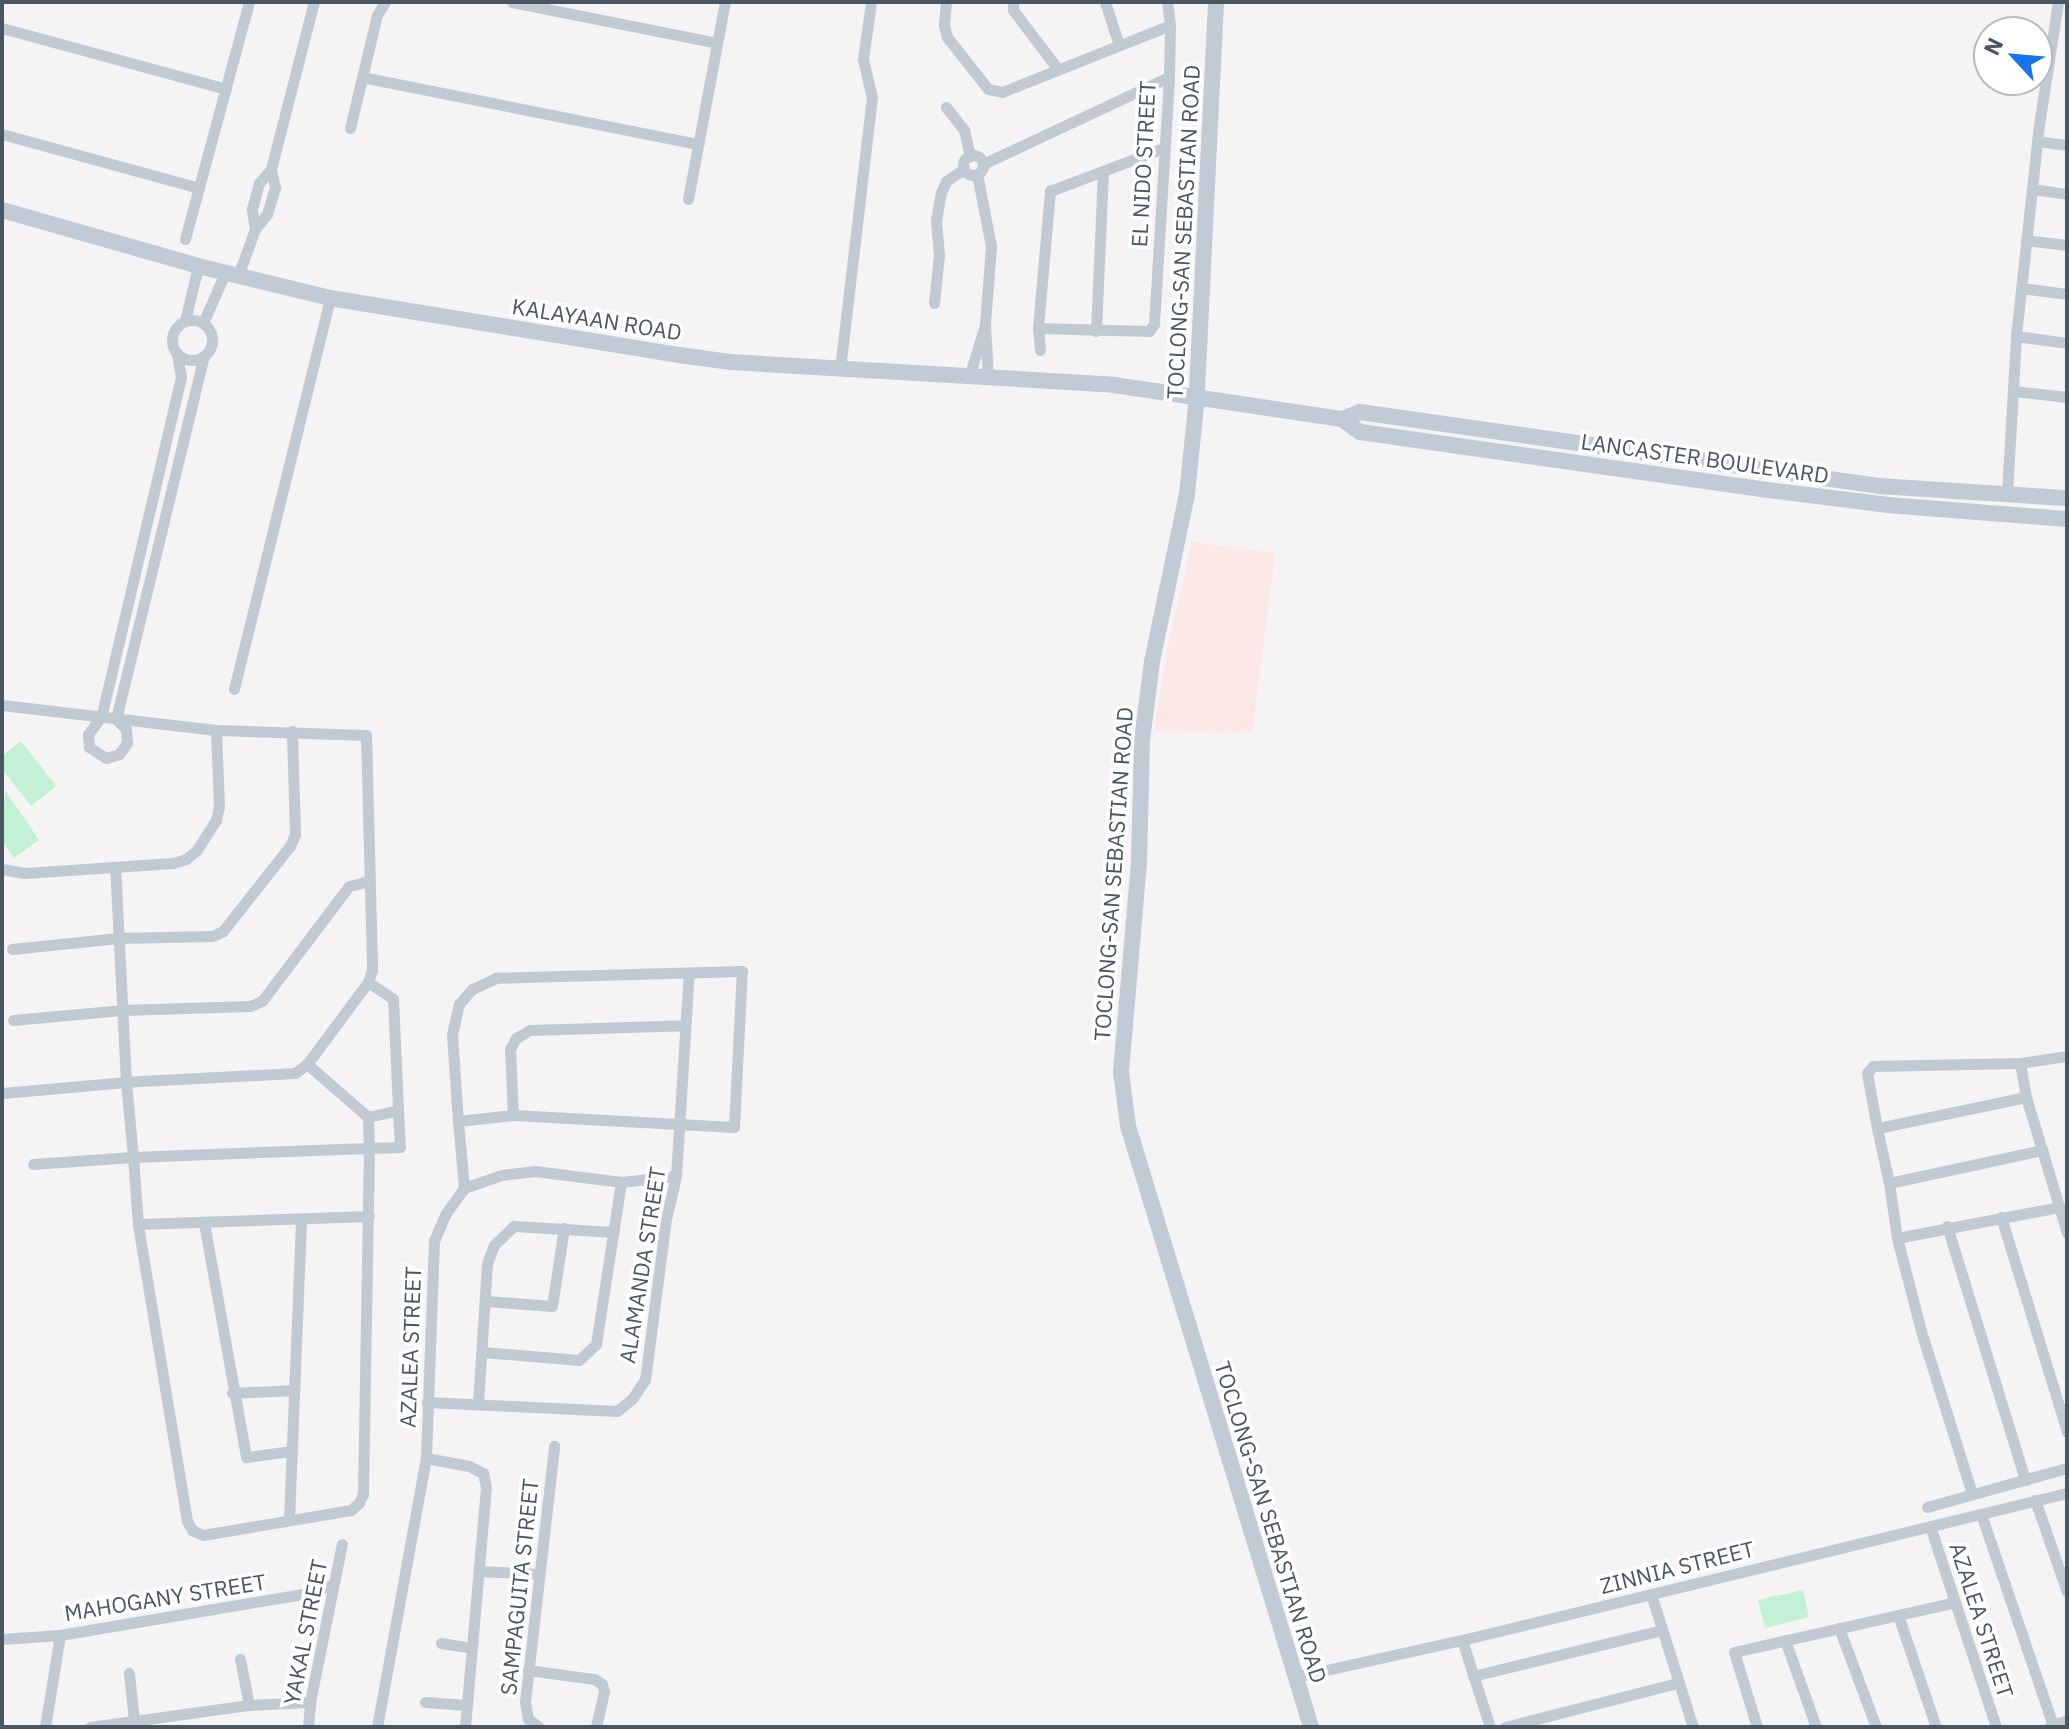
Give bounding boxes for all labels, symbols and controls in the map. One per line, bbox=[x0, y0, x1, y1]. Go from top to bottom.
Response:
north arrow bbox=[1973, 16, 2053, 96]
text: N bbox=[1976, 33, 2009, 60]
street label: TOCLONG-SAN SEBASTIAN ROAD bbox=[1161, 64, 1205, 400]
street label: EL NIDO STREET bbox=[1125, 80, 1161, 248]
street label: KALAYAAN ROAD bbox=[510, 293, 684, 345]
street label: LANCASTER BOULEVARD bbox=[1579, 428, 1831, 488]
street label: TOCLONG-SAN SEBASTIAN ROAD bbox=[1088, 706, 1138, 1042]
street label: ALAMANDA STREET bbox=[613, 1165, 671, 1365]
street label: AZALEA STREET bbox=[394, 1266, 426, 1428]
street label: TOCLONG-SAN SEBASTIAN ROAD bbox=[1209, 1358, 1333, 1686]
street label: SAMPAGUITA STREET bbox=[495, 1477, 543, 1697]
street label: ZINNIA STREET bbox=[1597, 1535, 1757, 1599]
street label: AZALEA STREET bbox=[1944, 1539, 2020, 1701]
street label: YAKAL STREET bbox=[278, 1557, 332, 1707]
street label: MAHOGANY STREET bbox=[62, 1568, 268, 1626]

